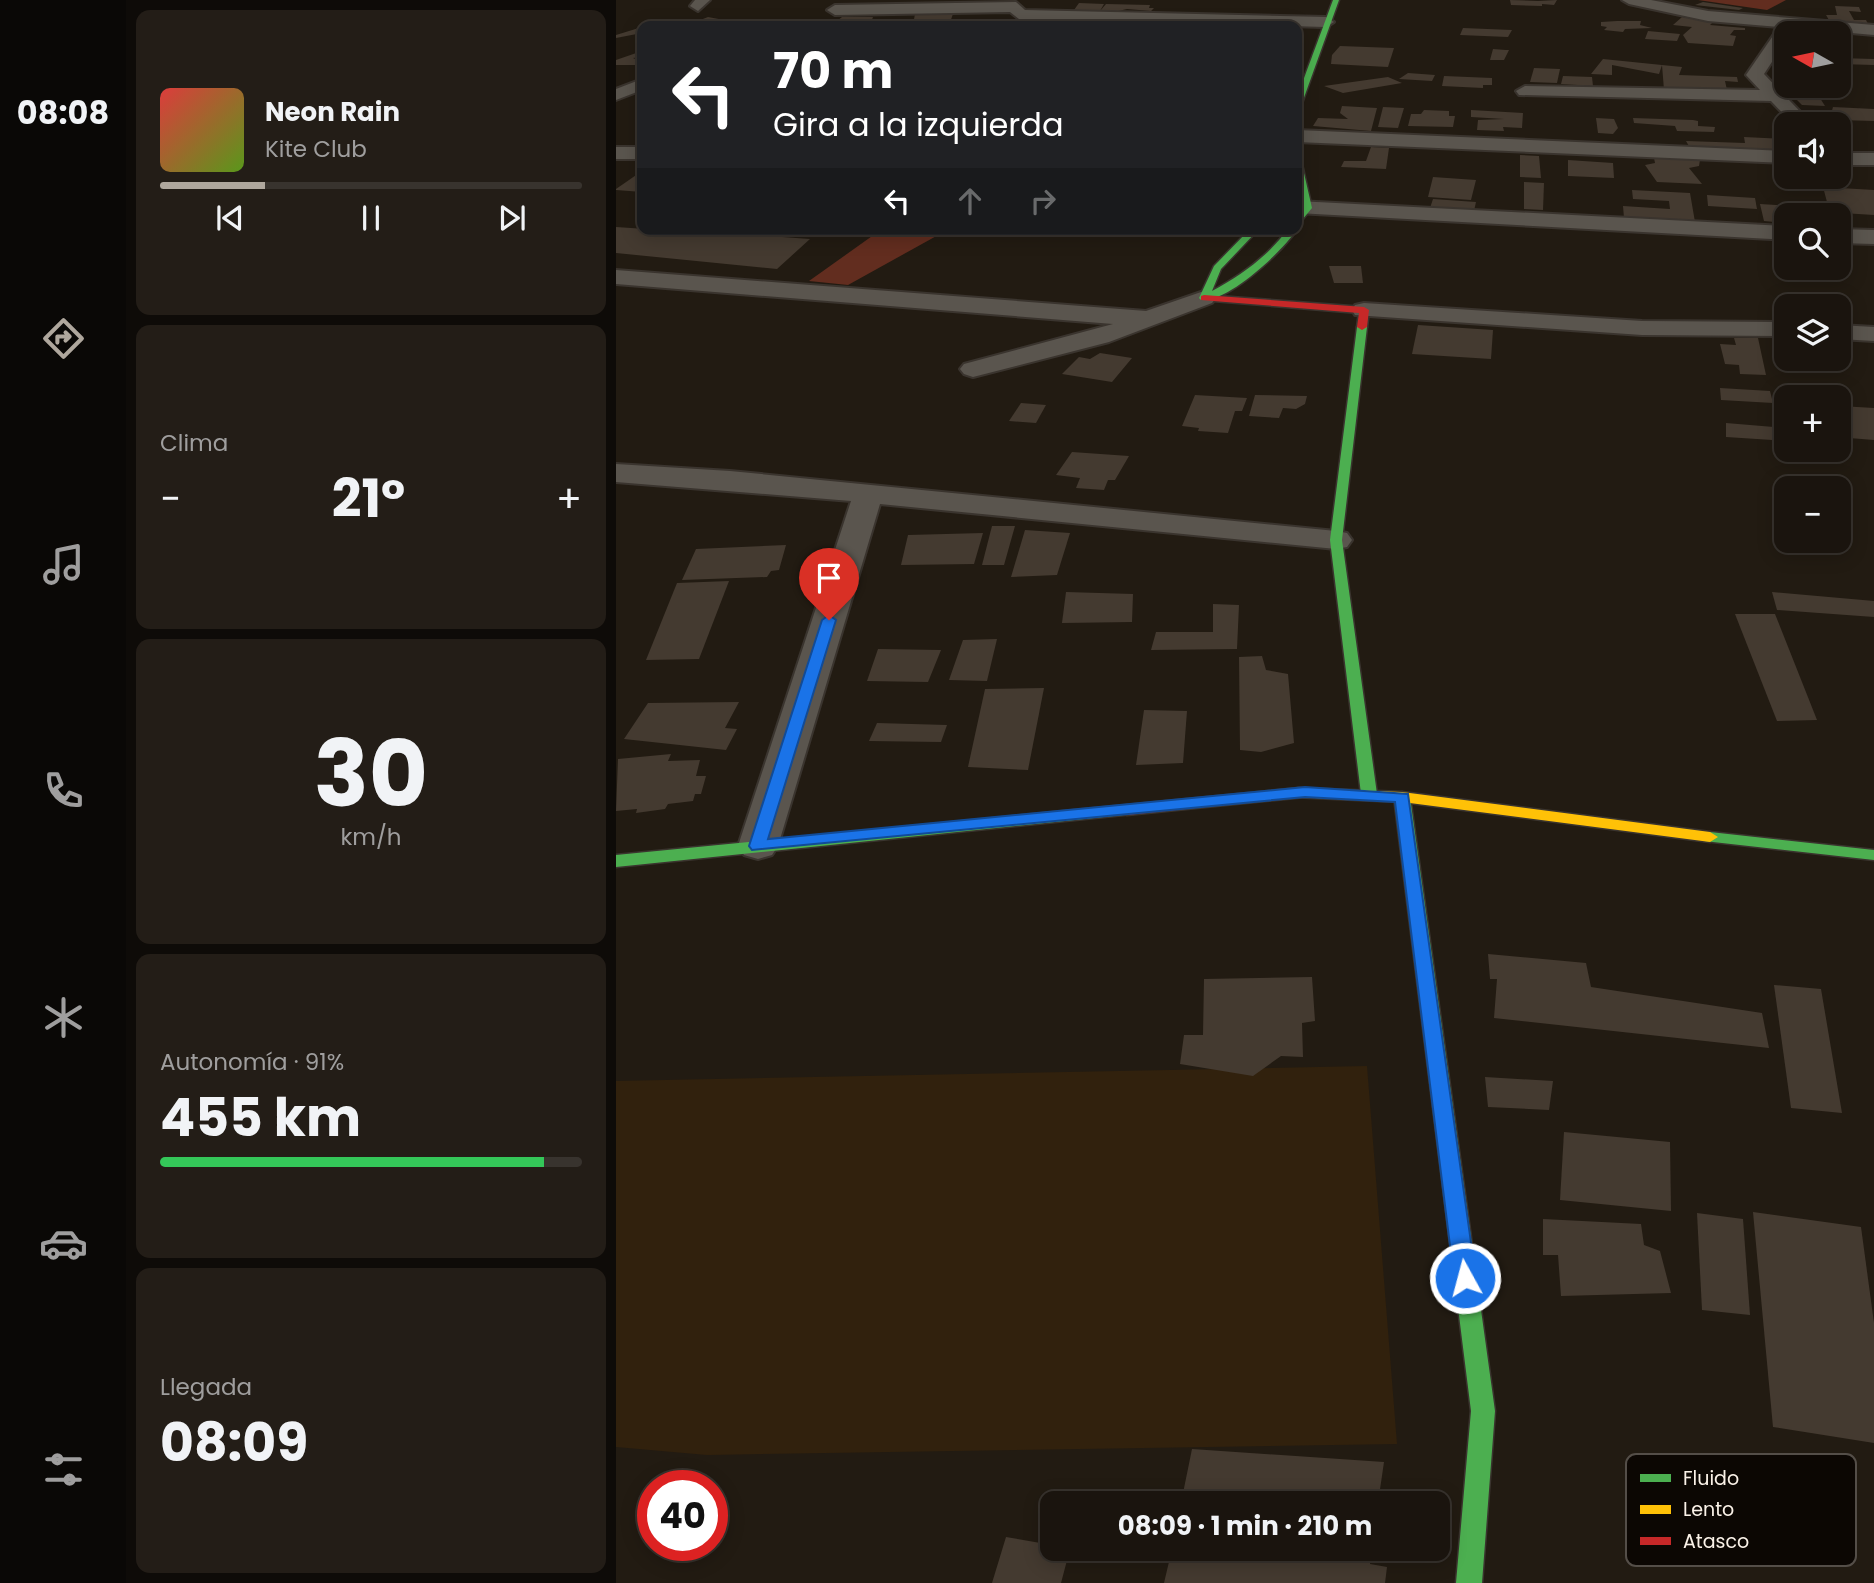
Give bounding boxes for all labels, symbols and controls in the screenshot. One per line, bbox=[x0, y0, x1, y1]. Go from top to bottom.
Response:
north arrow bbox=[1774, 21, 1852, 98]
map controls bbox=[1774, 21, 1851, 553]
text: 70 m bbox=[773, 37, 893, 105]
icon: left bbox=[658, 49, 749, 140]
text: 08:08 bbox=[17, 90, 109, 135]
text: Neon Rain bbox=[265, 94, 400, 130]
text: Gira a la izquierda bbox=[773, 102, 1064, 147]
button: sound bbox=[1774, 112, 1851, 189]
text: Kite Club bbox=[265, 133, 367, 165]
icon: left bbox=[878, 182, 916, 220]
icon: ahead bbox=[951, 182, 989, 220]
icon: right bbox=[1024, 182, 1062, 220]
icon: previous bbox=[211, 199, 249, 237]
icon: pause bbox=[352, 199, 390, 237]
icon: next bbox=[493, 199, 531, 237]
button: search bbox=[1774, 203, 1851, 280]
button: layers bbox=[1774, 294, 1851, 371]
icon: directions bbox=[39, 314, 88, 363]
button: + bbox=[1774, 385, 1851, 462]
text: Clima bbox=[160, 427, 228, 459]
text: 21° bbox=[332, 462, 405, 535]
text: − bbox=[160, 472, 181, 525]
text: + bbox=[556, 472, 582, 525]
button: − bbox=[1774, 476, 1851, 553]
icon: music bbox=[39, 540, 88, 589]
pin bbox=[799, 548, 859, 620]
icon: arrive bbox=[810, 559, 848, 597]
text: 30 bbox=[314, 710, 428, 838]
icon: phone bbox=[39, 766, 88, 815]
text: km/h bbox=[340, 821, 402, 853]
icon: climate bbox=[39, 993, 88, 1042]
text: Autonomía · 91% bbox=[160, 1046, 344, 1078]
text: 455 km bbox=[160, 1081, 361, 1154]
icon: car bbox=[39, 1219, 88, 1268]
position arrow bbox=[1428, 1241, 1502, 1315]
text: Llegada bbox=[160, 1371, 252, 1403]
text: 08:09 bbox=[160, 1406, 308, 1479]
icon: filters bbox=[39, 1445, 88, 1494]
legend bbox=[1626, 1454, 1856, 1566]
text: Fluido bbox=[1683, 1465, 1739, 1492]
speed limit sign: 40 bbox=[637, 1470, 728, 1561]
text: Lento bbox=[1683, 1496, 1734, 1523]
text: 08:09 · 1 min · 210 m bbox=[1118, 1508, 1372, 1544]
text: Atasco bbox=[1683, 1528, 1749, 1555]

